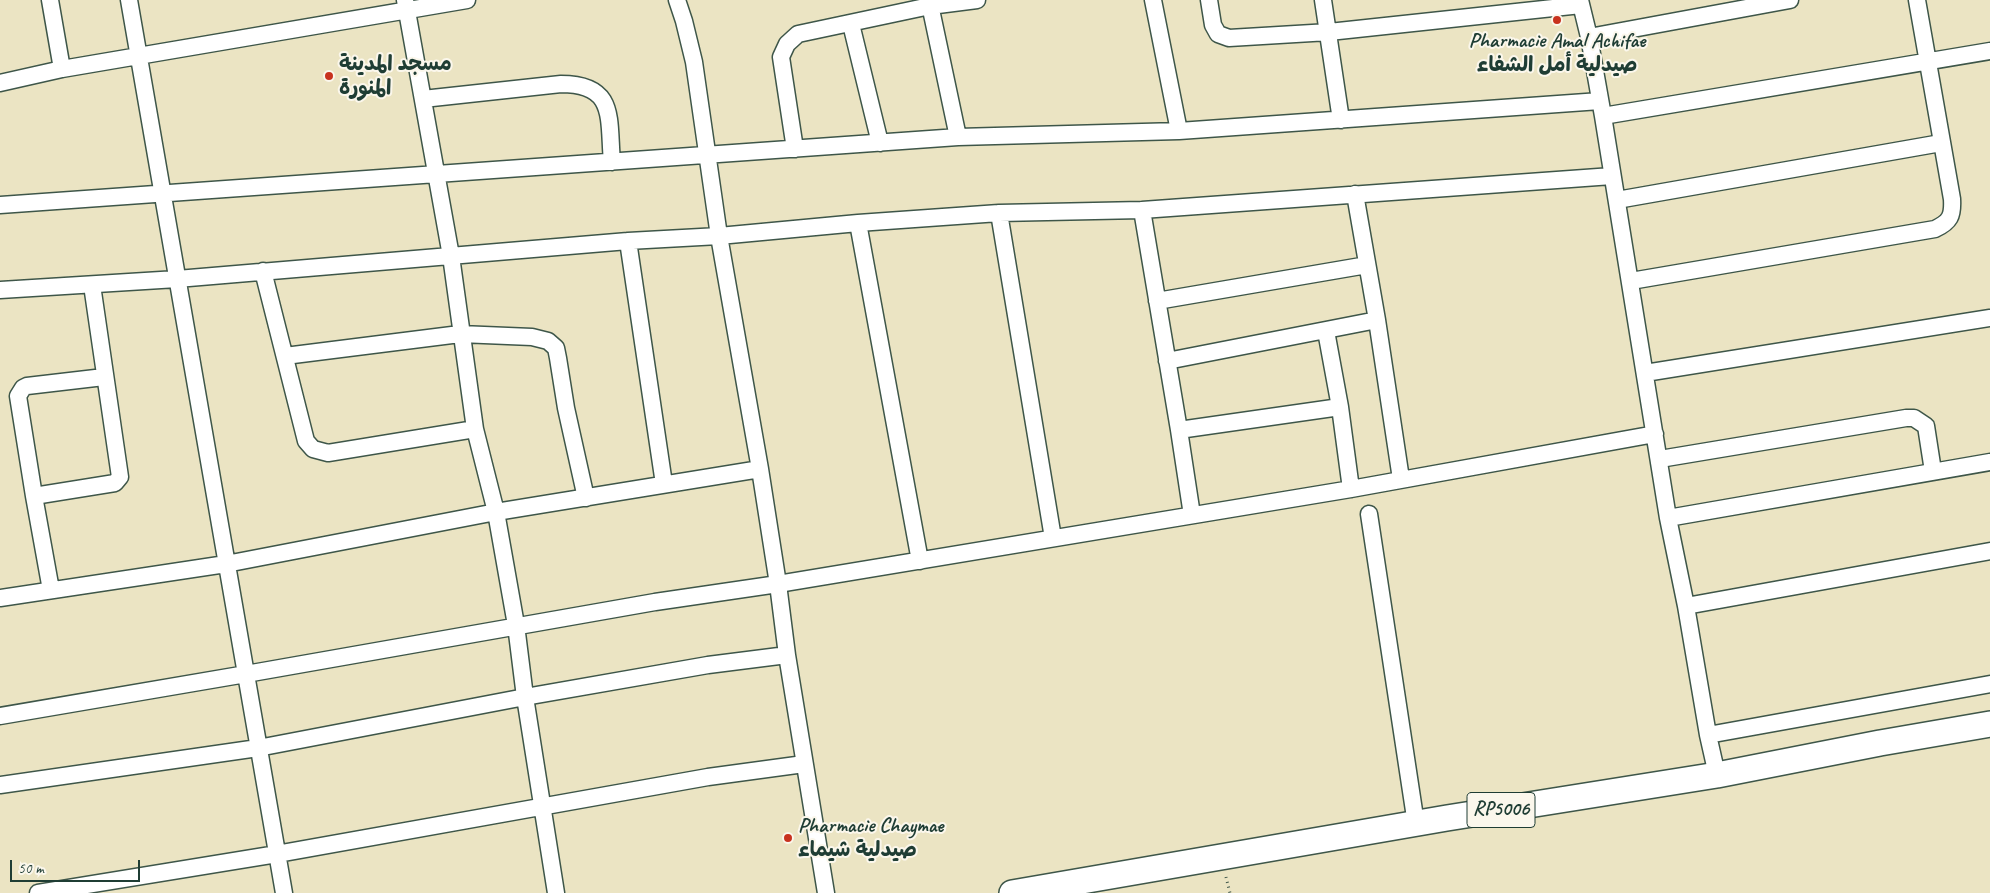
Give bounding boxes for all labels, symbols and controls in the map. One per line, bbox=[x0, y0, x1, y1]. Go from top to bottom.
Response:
marker: Pharmacie Amal Achifae صيدلية أمل الشفاء bbox=[1551, 14, 1563, 26]
place label: Pharmacie Amal Achifae صيدلية أمل الشفاء bbox=[1469, 28, 1645, 78]
place label: مسجد المدينة المنورة bbox=[339, 51, 452, 101]
marker: مسجد المدينة المنورة bbox=[323, 70, 335, 82]
road number: RP5006 bbox=[1467, 792, 1535, 828]
place label: Pharmacie Chaymae صيدلية شيماء bbox=[798, 813, 943, 863]
marker: Pharmacie Chaymae صيدلية شيماء bbox=[782, 832, 794, 844]
scale bar bbox=[12, 850, 142, 882]
text: 50 m bbox=[18, 859, 44, 878]

